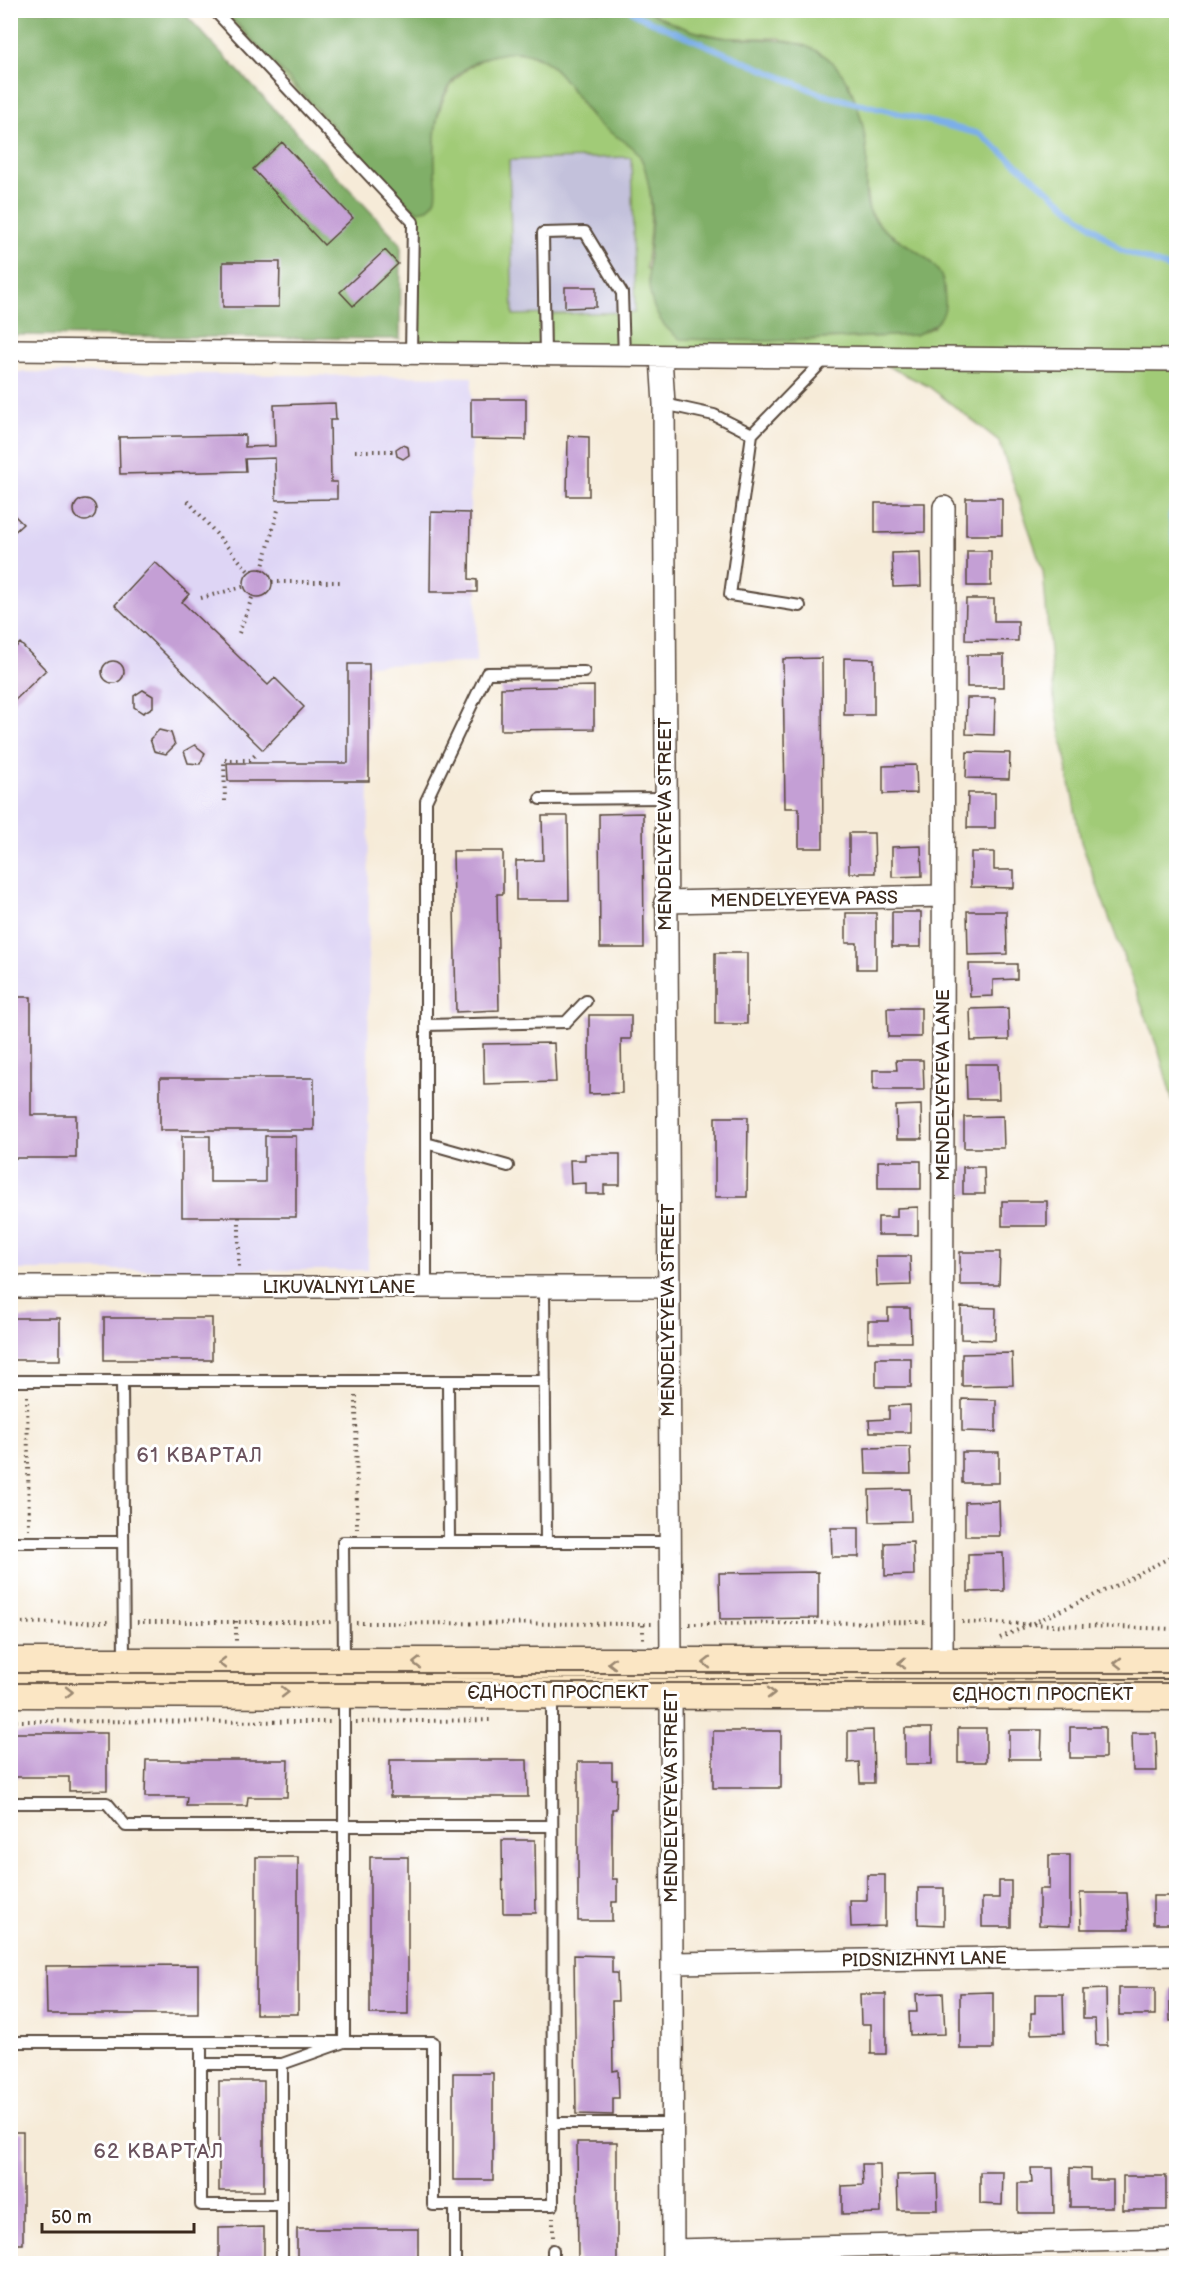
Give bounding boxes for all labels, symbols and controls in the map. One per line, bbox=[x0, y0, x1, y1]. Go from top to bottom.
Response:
street label: MENDELYEYEVA STREET bbox=[655, 717, 676, 931]
street label: MENDELYEYEVA PASS bbox=[710, 887, 898, 912]
street label: MENDELYEYEVA LANE bbox=[933, 989, 954, 1181]
street label: MENDELYEYEVA STREET bbox=[658, 1203, 679, 1417]
street label: LIKUVALNYI LANE bbox=[263, 1277, 416, 1298]
district label: 61 КВАРТАЛ bbox=[136, 1444, 264, 1468]
one-way arrow bbox=[218, 1657, 227, 1669]
one-way arrow bbox=[413, 1657, 422, 1669]
one-way arrow bbox=[608, 1657, 617, 1669]
one-way arrow bbox=[703, 1657, 712, 1669]
one-way arrow bbox=[898, 1657, 907, 1669]
one-way arrow bbox=[1114, 1657, 1123, 1669]
street label: ЄДНОСТІ ПРОСПЕКТ bbox=[467, 1682, 649, 1703]
street label: ЄДНОСТІ ПРОСПЕКТ bbox=[952, 1684, 1134, 1705]
one-way arrow bbox=[64, 1686, 73, 1698]
one-way arrow bbox=[280, 1686, 289, 1698]
one-way arrow bbox=[767, 1687, 776, 1699]
street label: MENDELYEYEVA STREET bbox=[661, 1689, 682, 1903]
street label: PIDSNIZHNYI LANE bbox=[841, 1948, 1007, 1971]
district label: 62 КВАРТАЛ bbox=[93, 2140, 225, 2164]
scale bar bbox=[42, 2196, 194, 2234]
text: 50 m bbox=[51, 2207, 92, 2228]

